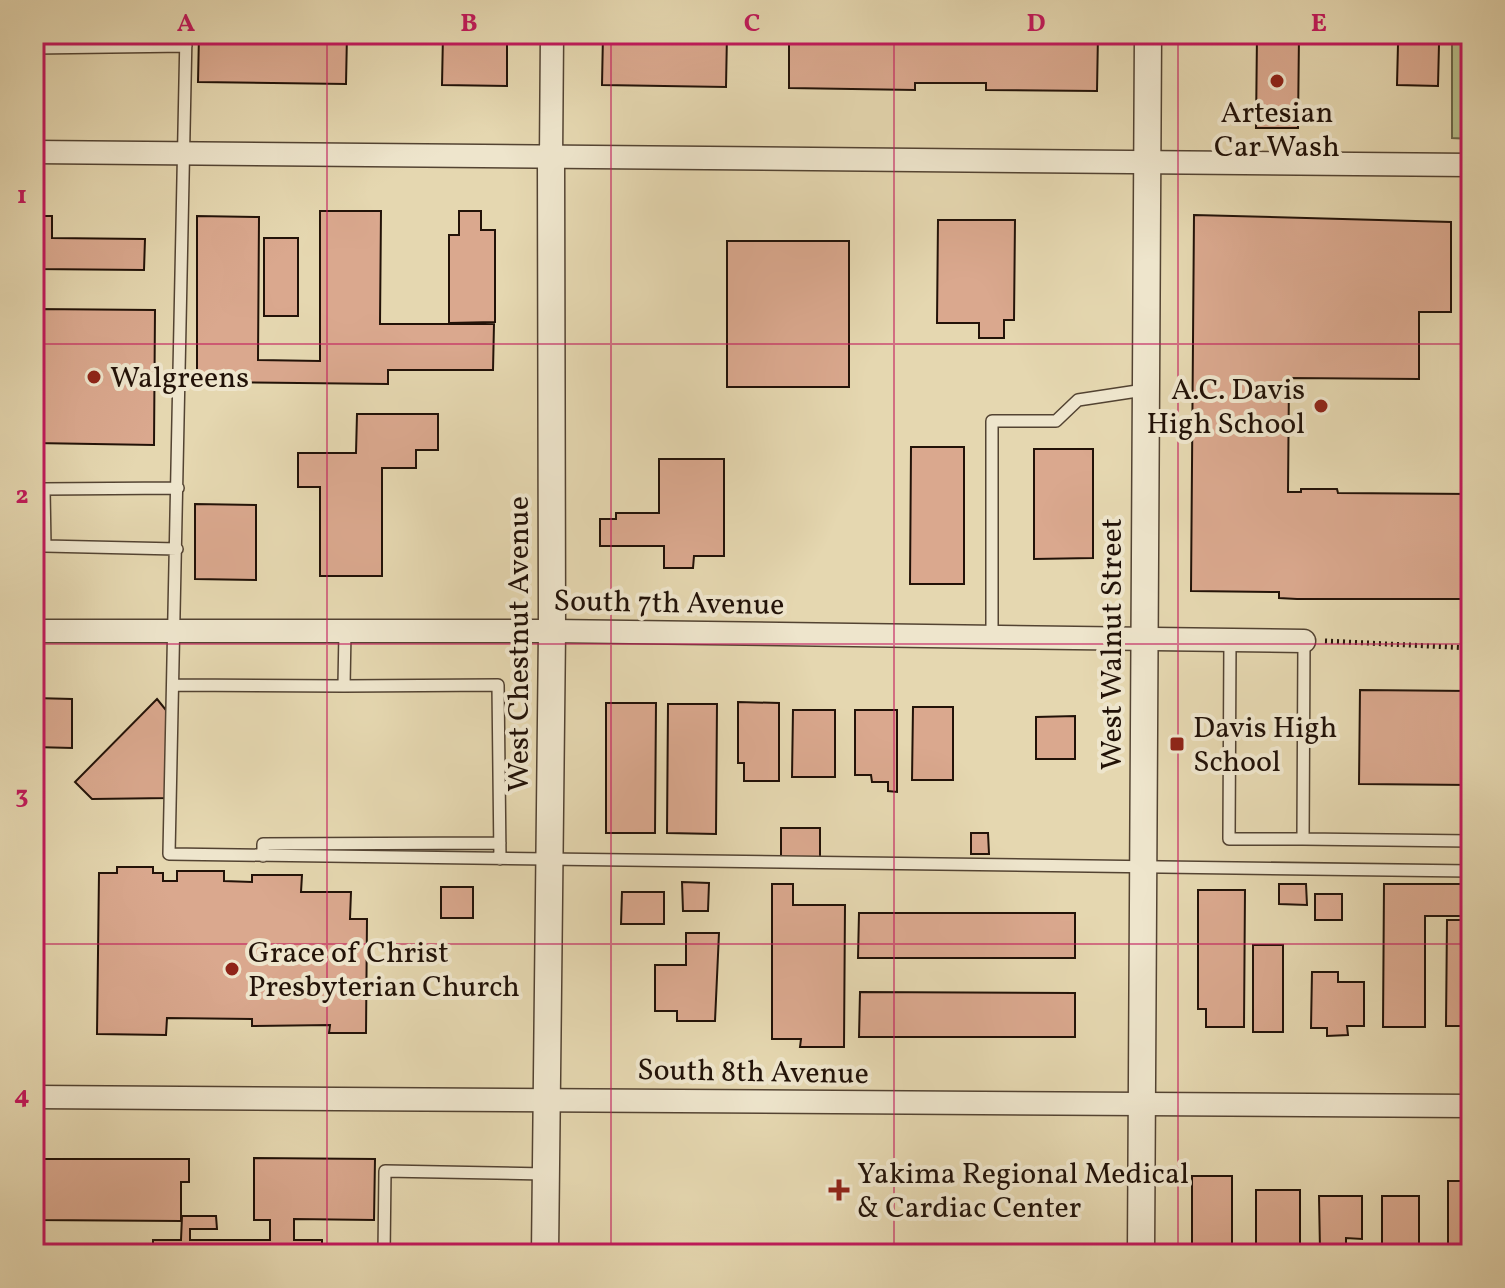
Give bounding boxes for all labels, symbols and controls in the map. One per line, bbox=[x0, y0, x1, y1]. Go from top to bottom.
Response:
text: A bbox=[177, 6, 196, 42]
text: B bbox=[460, 6, 478, 42]
text: C bbox=[744, 6, 760, 42]
text: D bbox=[1026, 6, 1046, 42]
text: E bbox=[1311, 6, 1327, 42]
marker: Artesian Car Wash bbox=[1268, 72, 1286, 90]
place label: Artesian Car Wash bbox=[1214, 93, 1340, 169]
text: 1 bbox=[17, 178, 27, 214]
place label: Walgreens bbox=[110, 358, 249, 400]
marker: Walgreens bbox=[85, 368, 103, 386]
place label: A.C. Davis High School bbox=[1146, 370, 1305, 446]
marker: A.C. Davis High School bbox=[1312, 397, 1330, 415]
text: 2 bbox=[15, 478, 29, 514]
street label: West Chestnut Avenue bbox=[499, 496, 541, 792]
street label: West Walnut Street bbox=[1092, 518, 1134, 770]
street label: South 7th Avenue bbox=[553, 581, 785, 627]
place label: Davis High School bbox=[1193, 708, 1337, 784]
marker: Davis High School bbox=[1168, 735, 1186, 753]
text: 3 bbox=[15, 778, 29, 814]
place label: Grace of Christ Presbyterian Church bbox=[248, 933, 520, 1009]
marker: Grace of Christ Presbyterian Church bbox=[223, 960, 241, 978]
street label: South 8th Avenue bbox=[637, 1050, 869, 1096]
text: 4 bbox=[14, 1078, 30, 1114]
place label: Yakima Regional Medical & Cardiac Center bbox=[857, 1154, 1189, 1230]
marker: Yakima Regional Medical & Cardiac Center bbox=[828, 1179, 850, 1201]

